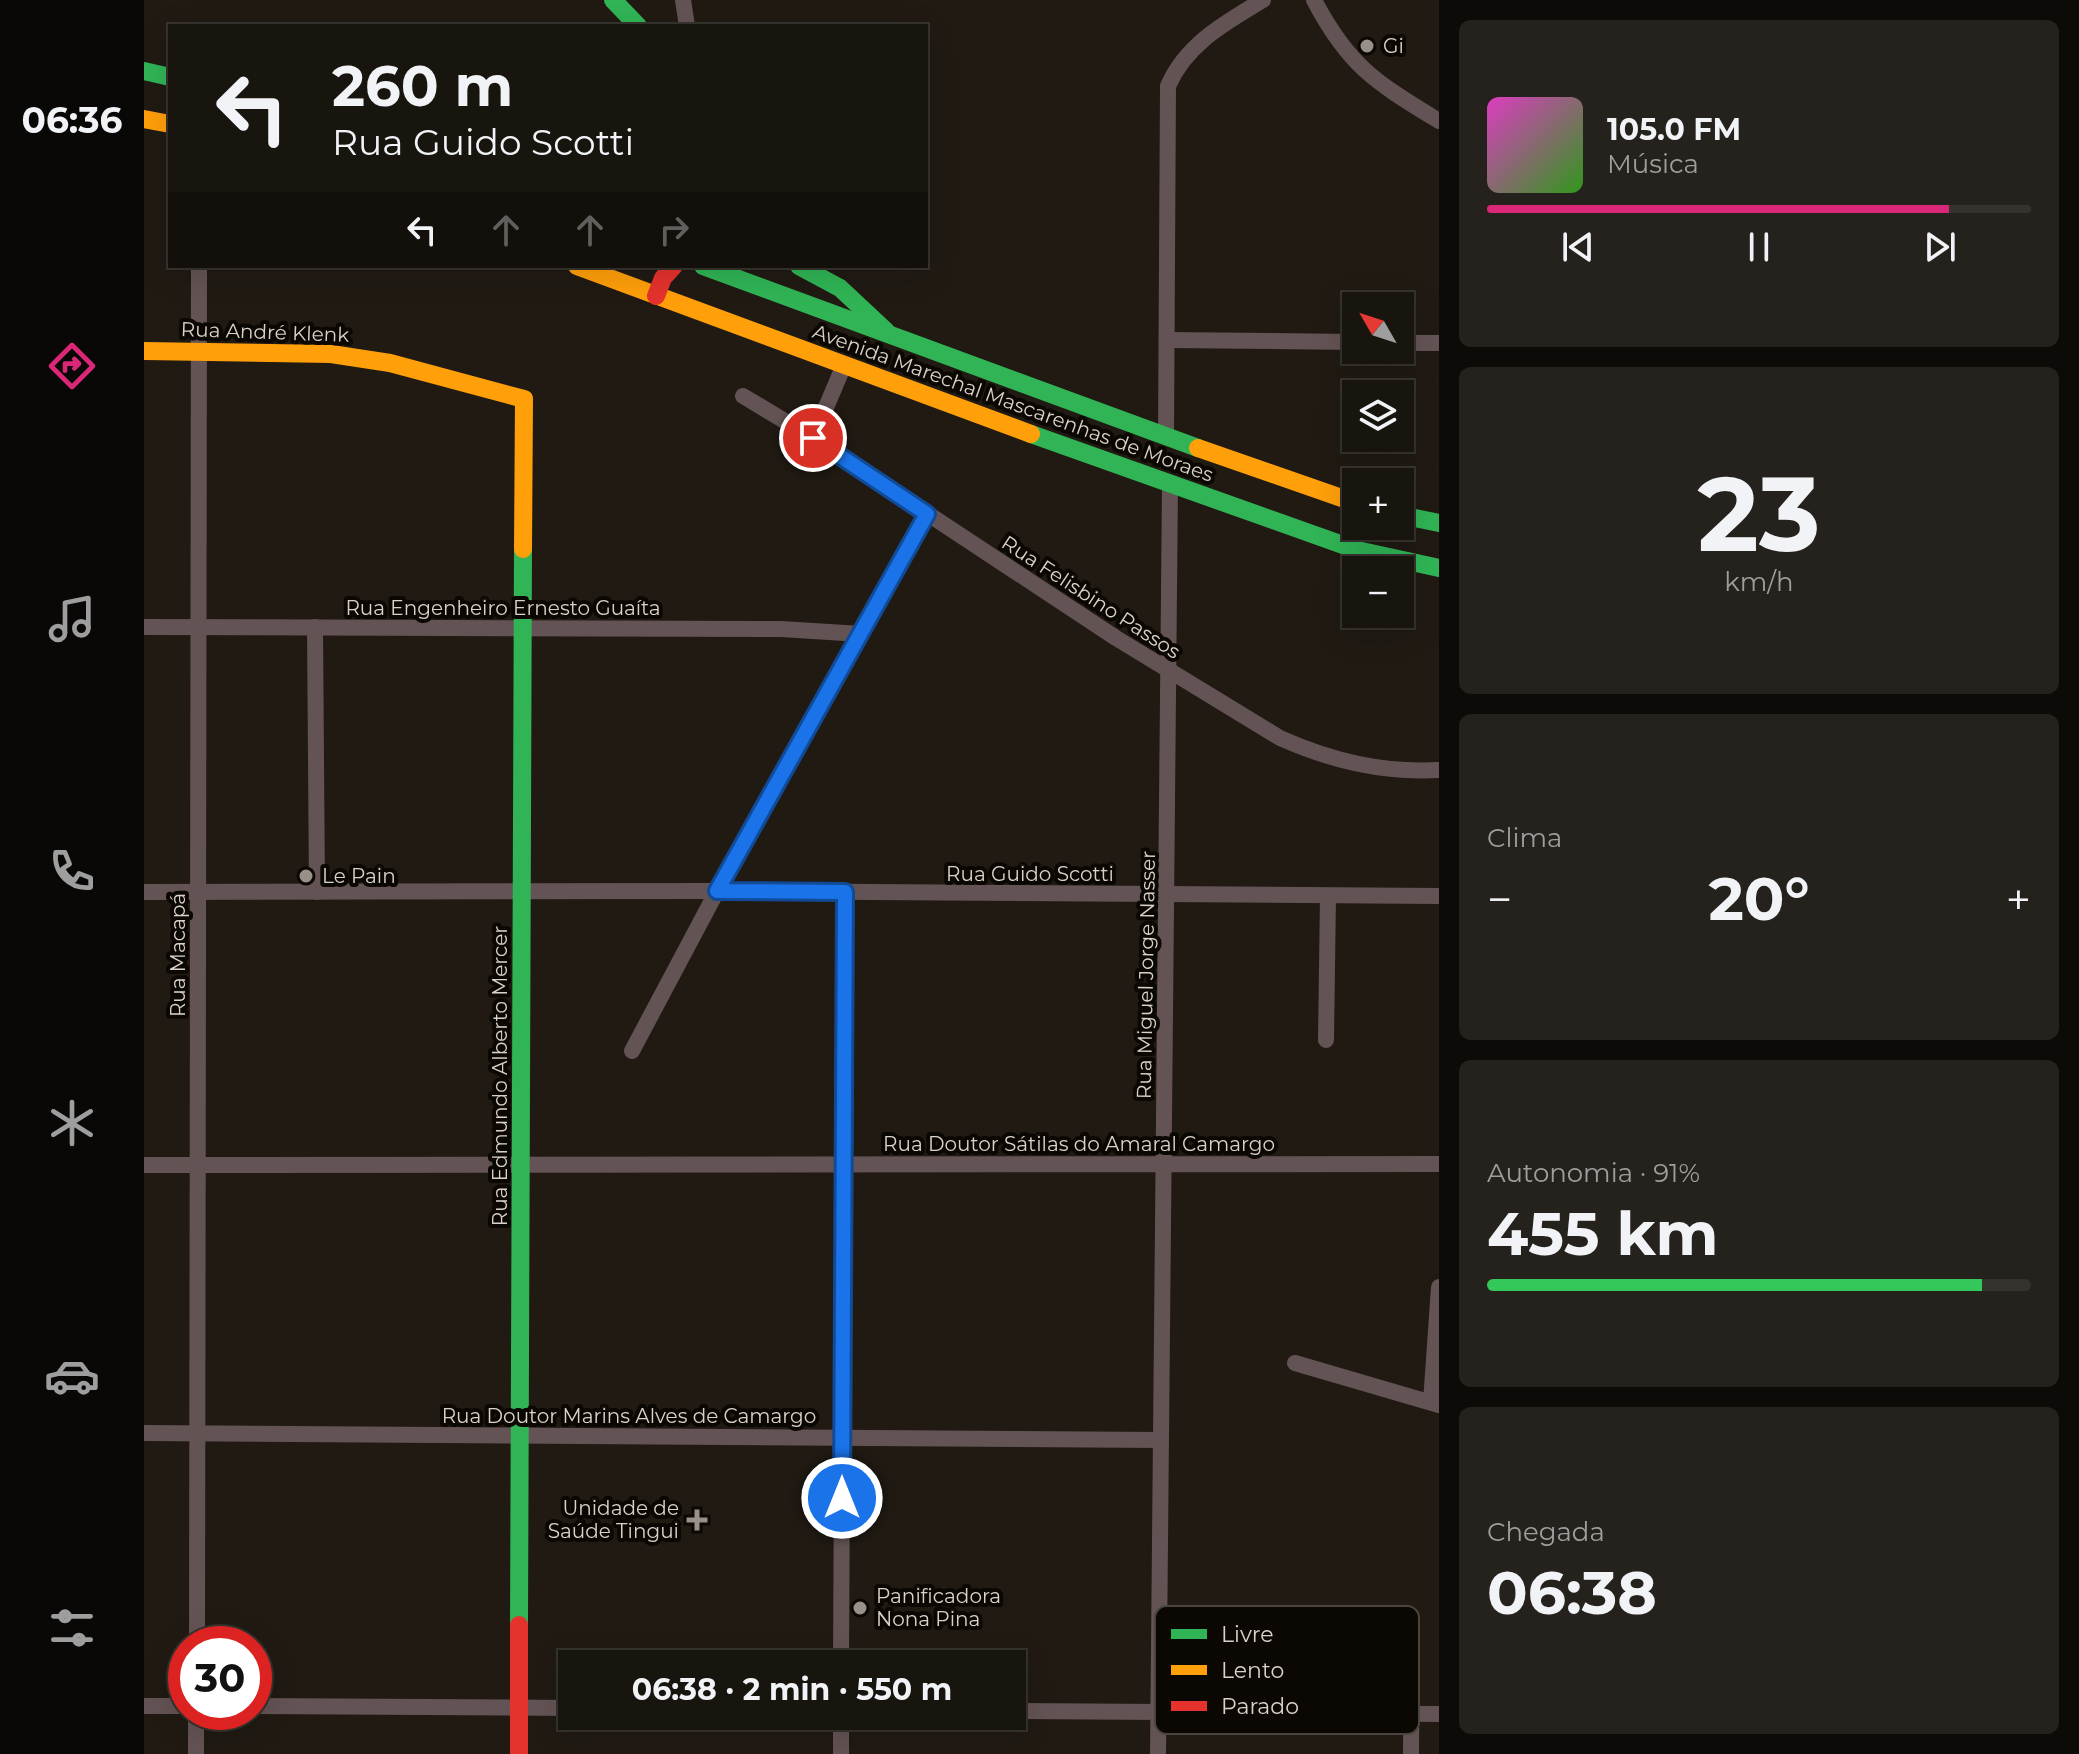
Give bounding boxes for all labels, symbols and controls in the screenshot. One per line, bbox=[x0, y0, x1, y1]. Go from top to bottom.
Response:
place label: Gi bbox=[1383, 34, 1404, 58]
marker: Gi bbox=[1358, 37, 1376, 55]
text: 260 m bbox=[332, 52, 513, 120]
icon: left bbox=[200, 56, 304, 160]
text: 06:36 bbox=[21, 98, 123, 142]
text: 105.0 FM bbox=[1607, 111, 1741, 148]
text: Rua Guido Scotti bbox=[332, 120, 634, 164]
text: Música bbox=[1607, 148, 1699, 180]
icon: left bbox=[400, 208, 444, 252]
icon: ahead bbox=[484, 208, 528, 252]
icon: ahead bbox=[568, 208, 612, 252]
icon: right bbox=[652, 208, 696, 252]
icon: previous bbox=[1556, 225, 1600, 269]
icon: pause bbox=[1737, 225, 1781, 269]
icon: next bbox=[1918, 225, 1962, 269]
north arrow bbox=[1342, 292, 1414, 364]
map controls bbox=[1342, 292, 1414, 628]
street label: Rua André Klenk bbox=[180, 317, 350, 347]
street label: Avenida Marechal Mascarenhas de Moraes bbox=[809, 319, 1217, 487]
icon: directions bbox=[44, 338, 100, 394]
button: layers bbox=[1342, 380, 1414, 452]
pin bbox=[779, 404, 847, 472]
icon: arrive bbox=[791, 416, 835, 460]
text: 23 bbox=[1698, 450, 1820, 577]
button: + bbox=[1342, 468, 1414, 540]
street label: Rua Felisbino Passos bbox=[997, 530, 1185, 664]
button: − bbox=[1342, 556, 1414, 628]
text: km/h bbox=[1724, 566, 1794, 598]
icon: music bbox=[44, 591, 100, 647]
street label: Rua Engenheiro Ernesto Guaíta bbox=[345, 596, 661, 620]
text: Clima bbox=[1487, 822, 1562, 854]
icon: phone bbox=[44, 843, 100, 899]
street label: Rua Miguel Jorge Nasser bbox=[1132, 851, 1160, 1099]
street label: Rua Guido Scotti bbox=[946, 862, 1114, 886]
text: 20° bbox=[1708, 862, 1810, 935]
place label: Le Pain bbox=[322, 864, 396, 888]
marker: Le Pain bbox=[297, 867, 315, 885]
text: − bbox=[1487, 872, 1512, 926]
text: + bbox=[2006, 872, 2031, 926]
street label: Rua Macapá bbox=[166, 893, 190, 1017]
street label: Rua Edmundo Alberto Mercer bbox=[488, 926, 512, 1226]
icon: climate bbox=[44, 1095, 100, 1151]
street label: Rua Doutor Sátilas do Amaral Camargo bbox=[883, 1132, 1275, 1156]
text: Autonomia · 91% bbox=[1487, 1157, 1700, 1189]
text: 455 km bbox=[1487, 1197, 1718, 1270]
icon: car bbox=[44, 1348, 100, 1404]
street label: Rua Doutor Marins Alves de Camargo bbox=[442, 1404, 816, 1428]
position arrow bbox=[800, 1456, 884, 1540]
place label: Unidade de Saúde Tingui bbox=[548, 1496, 679, 1543]
marker: Unidade de Saúde Tingui bbox=[686, 1509, 708, 1531]
text: Chegada bbox=[1487, 1516, 1605, 1548]
text: 06:38 bbox=[1487, 1556, 1657, 1629]
place label: Panificadora Nona Pina bbox=[876, 1584, 1001, 1631]
marker: Panificadora Nona Pina bbox=[851, 1599, 869, 1617]
icon: filters bbox=[44, 1600, 100, 1656]
legend bbox=[1155, 1606, 1419, 1734]
text: Livre bbox=[1221, 1621, 1274, 1648]
speed limit sign: 30 bbox=[168, 1626, 272, 1730]
text: Lento bbox=[1221, 1657, 1284, 1684]
text: 06:38 · 2 min · 550 m bbox=[632, 1671, 952, 1708]
text: Parado bbox=[1221, 1693, 1299, 1720]

